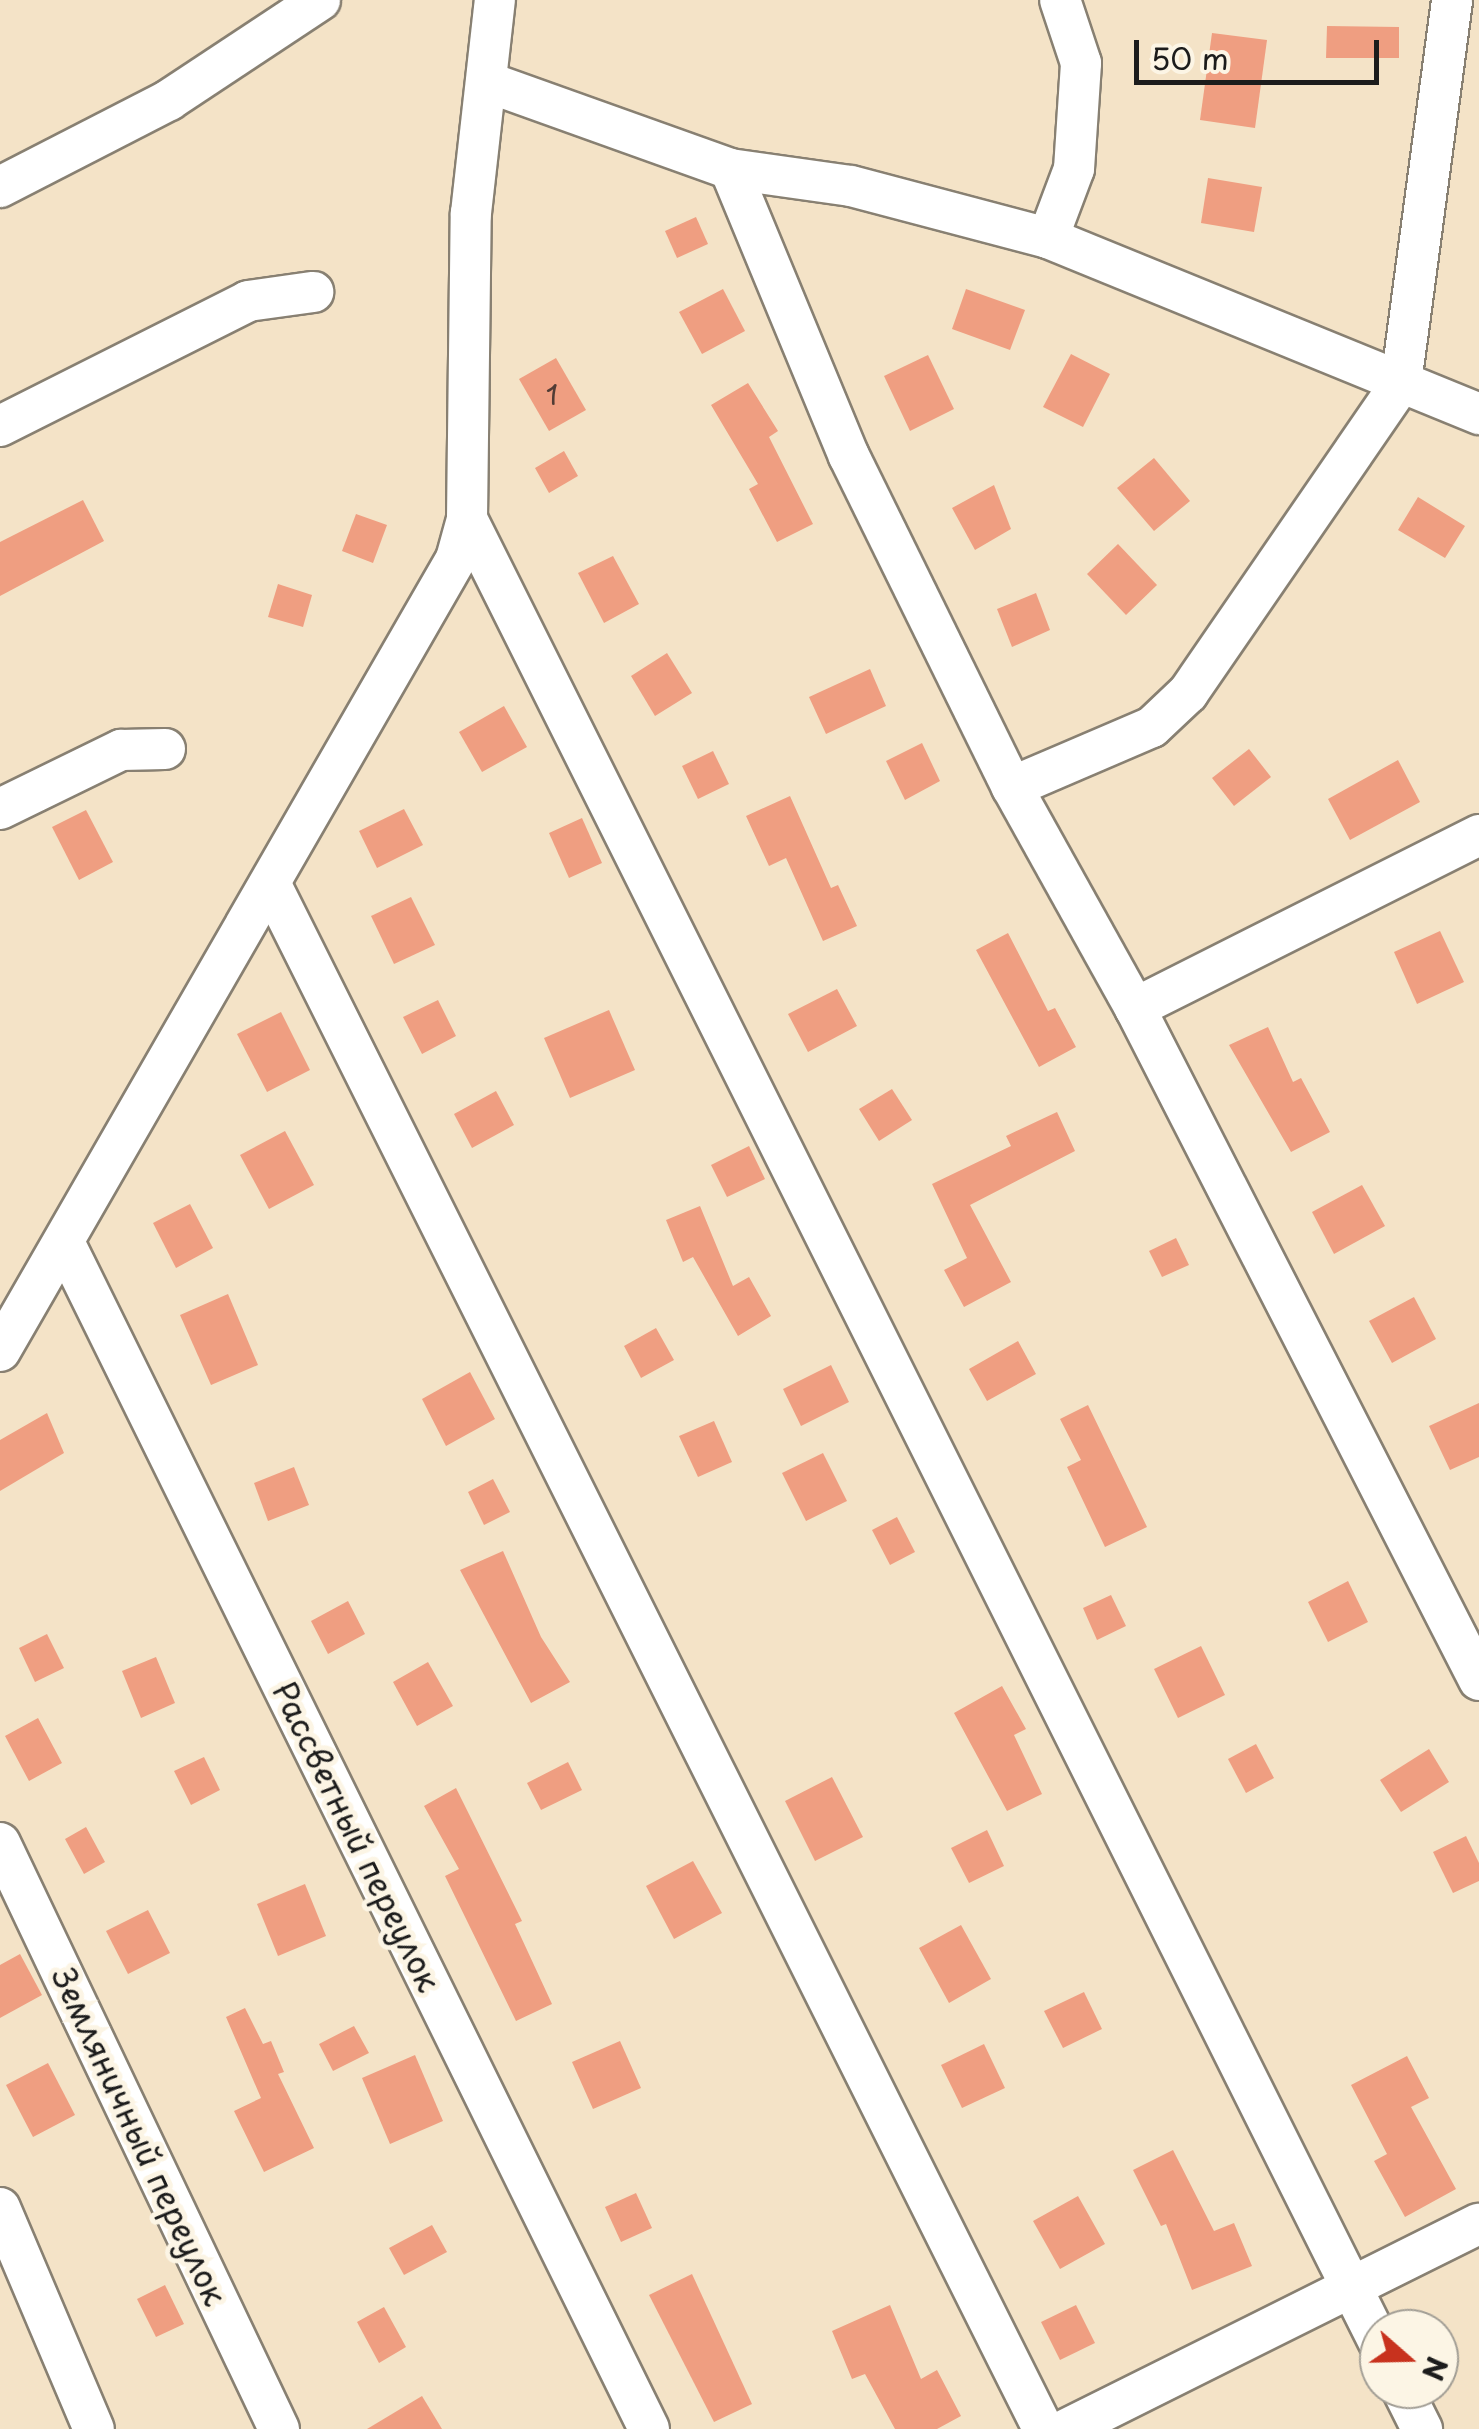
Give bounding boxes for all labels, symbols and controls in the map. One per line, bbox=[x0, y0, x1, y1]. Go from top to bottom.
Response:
scale bar bbox=[1139, 20, 1384, 82]
text: 50 m bbox=[1151, 35, 1229, 80]
house number: 1 bbox=[546, 377, 558, 411]
street label: Рассветный переулок bbox=[265, 1675, 449, 1997]
street label: Земляничный переулок bbox=[45, 1961, 235, 2311]
north arrow bbox=[1359, 2309, 1459, 2409]
text: N bbox=[1412, 2351, 1460, 2387]

